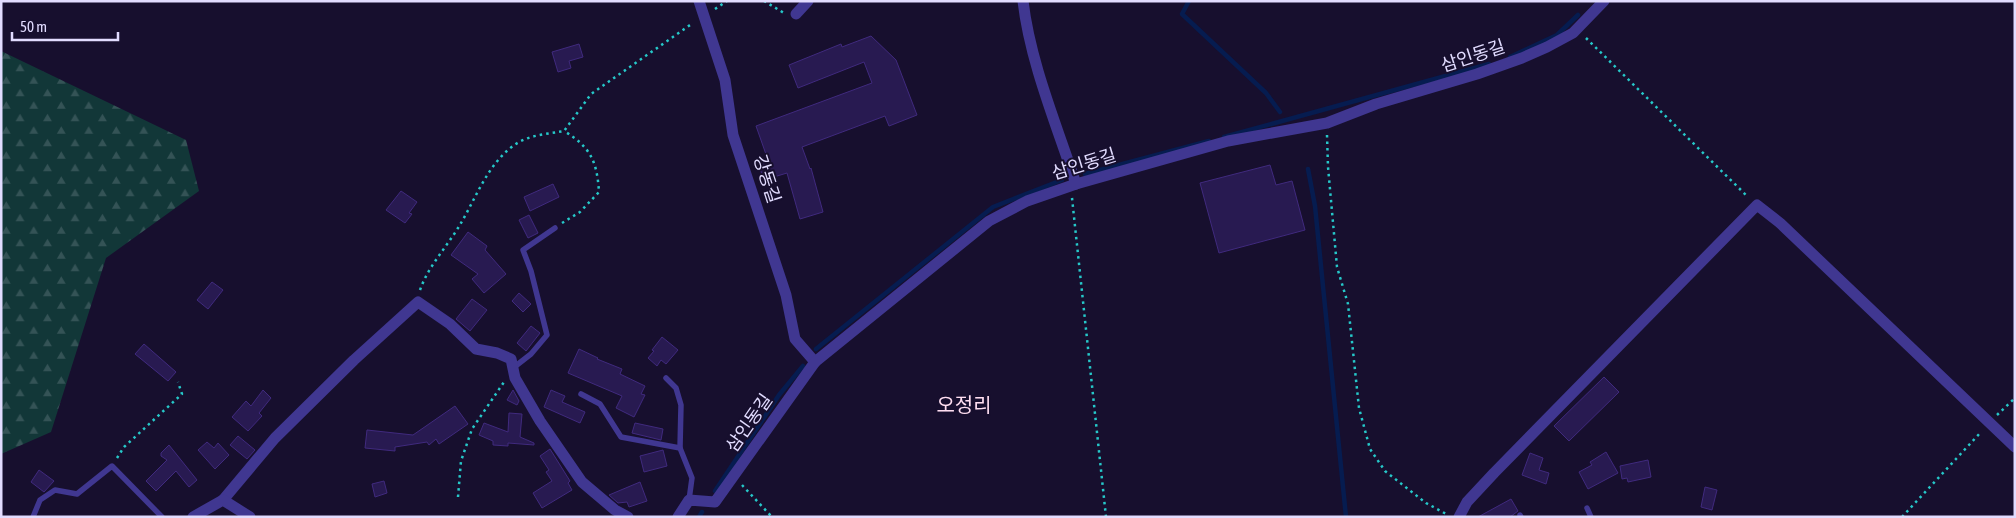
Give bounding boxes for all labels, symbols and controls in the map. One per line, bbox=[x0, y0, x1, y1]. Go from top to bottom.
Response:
scale bar bbox=[12, 10, 119, 42]
text: 50 m bbox=[20, 18, 47, 35]
street label: 삼인동길 bbox=[1438, 35, 1508, 76]
street label: 삼인동길 bbox=[1049, 144, 1119, 183]
street label: 강동길 bbox=[750, 152, 785, 206]
street label: 삼인동길 bbox=[721, 390, 776, 456]
district label: 오정리 bbox=[936, 393, 992, 416]

